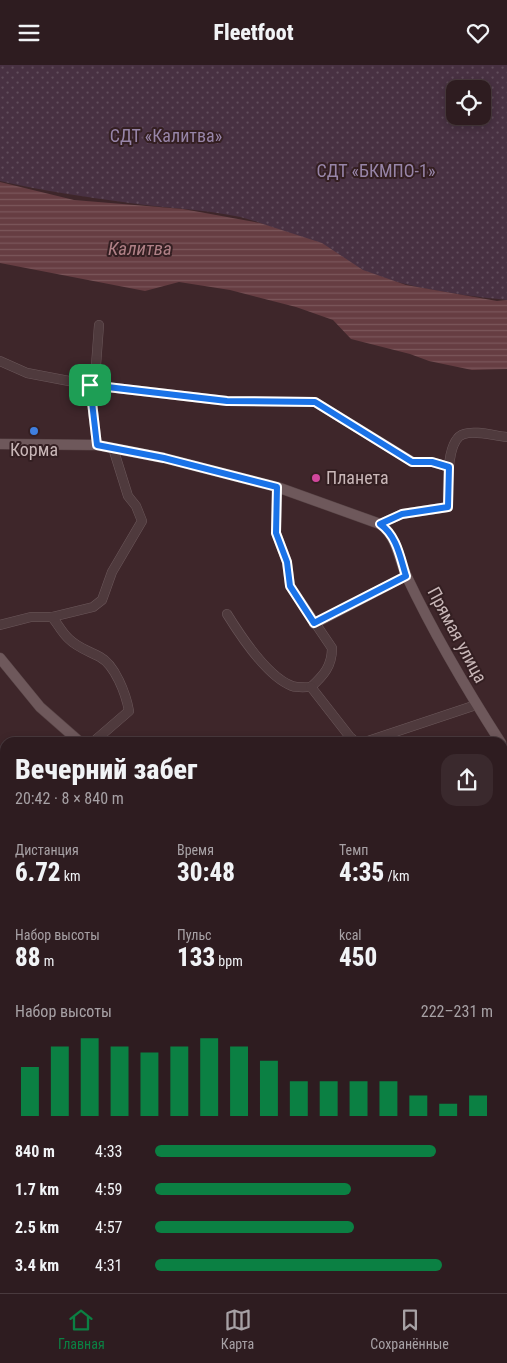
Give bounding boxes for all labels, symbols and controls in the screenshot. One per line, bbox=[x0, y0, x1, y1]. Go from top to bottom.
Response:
icon: menu bbox=[15, 19, 43, 47]
icon: heart bbox=[464, 19, 492, 47]
text: Fleetfoot bbox=[214, 20, 293, 45]
map controls bbox=[446, 80, 491, 125]
button: locate bbox=[446, 80, 491, 125]
park label: СДТ «Калитва» bbox=[110, 125, 222, 146]
park label: СДТ «БКМПО-1» bbox=[317, 160, 435, 181]
water label: Калитва bbox=[108, 237, 172, 260]
pin bbox=[69, 364, 111, 406]
icon: arrive bbox=[76, 371, 104, 399]
marker: Корма bbox=[28, 425, 40, 437]
place label: Корма bbox=[10, 439, 58, 460]
place label: Планета bbox=[326, 467, 389, 488]
marker: Планета bbox=[310, 472, 322, 484]
street label: Прямая улица bbox=[423, 583, 491, 686]
text: Вечерний забег bbox=[15, 753, 197, 786]
button: share bbox=[441, 754, 493, 806]
text: 20:42 · 8 × 840 m bbox=[15, 789, 124, 808]
text: Дистанция bbox=[15, 842, 79, 858]
text: Время bbox=[177, 842, 214, 858]
text: Темп bbox=[339, 842, 368, 858]
text: 6.72 bbox=[15, 858, 61, 887]
text: 30:48 bbox=[177, 858, 235, 887]
text: 4:35 bbox=[339, 858, 384, 887]
text: km bbox=[61, 868, 81, 884]
text: /km bbox=[384, 868, 409, 884]
text: Набор высоты bbox=[15, 927, 100, 943]
text: Пульс bbox=[177, 927, 212, 943]
text: kcal bbox=[339, 927, 362, 943]
text: 88 bbox=[15, 943, 40, 972]
text: 133 bbox=[177, 943, 215, 972]
text: 450 bbox=[339, 943, 377, 972]
text: m bbox=[40, 953, 54, 969]
text: bpm bbox=[215, 953, 243, 969]
text: Набор высоты bbox=[15, 1002, 112, 1021]
text: 222–231 m bbox=[421, 1002, 493, 1021]
text: 840 m bbox=[15, 1142, 55, 1161]
text: 4:33 bbox=[95, 1142, 122, 1161]
text: 1.7 km bbox=[15, 1180, 59, 1199]
text: 4:59 bbox=[95, 1180, 122, 1199]
text: 2.5 km bbox=[15, 1218, 59, 1237]
text: 4:57 bbox=[95, 1218, 122, 1237]
text: 3.4 km bbox=[15, 1256, 59, 1275]
text: 4:31 bbox=[95, 1256, 122, 1275]
tab: Главная bbox=[58, 1306, 105, 1352]
tab: Карта bbox=[221, 1306, 254, 1352]
tab: Сохранённые bbox=[370, 1306, 449, 1352]

